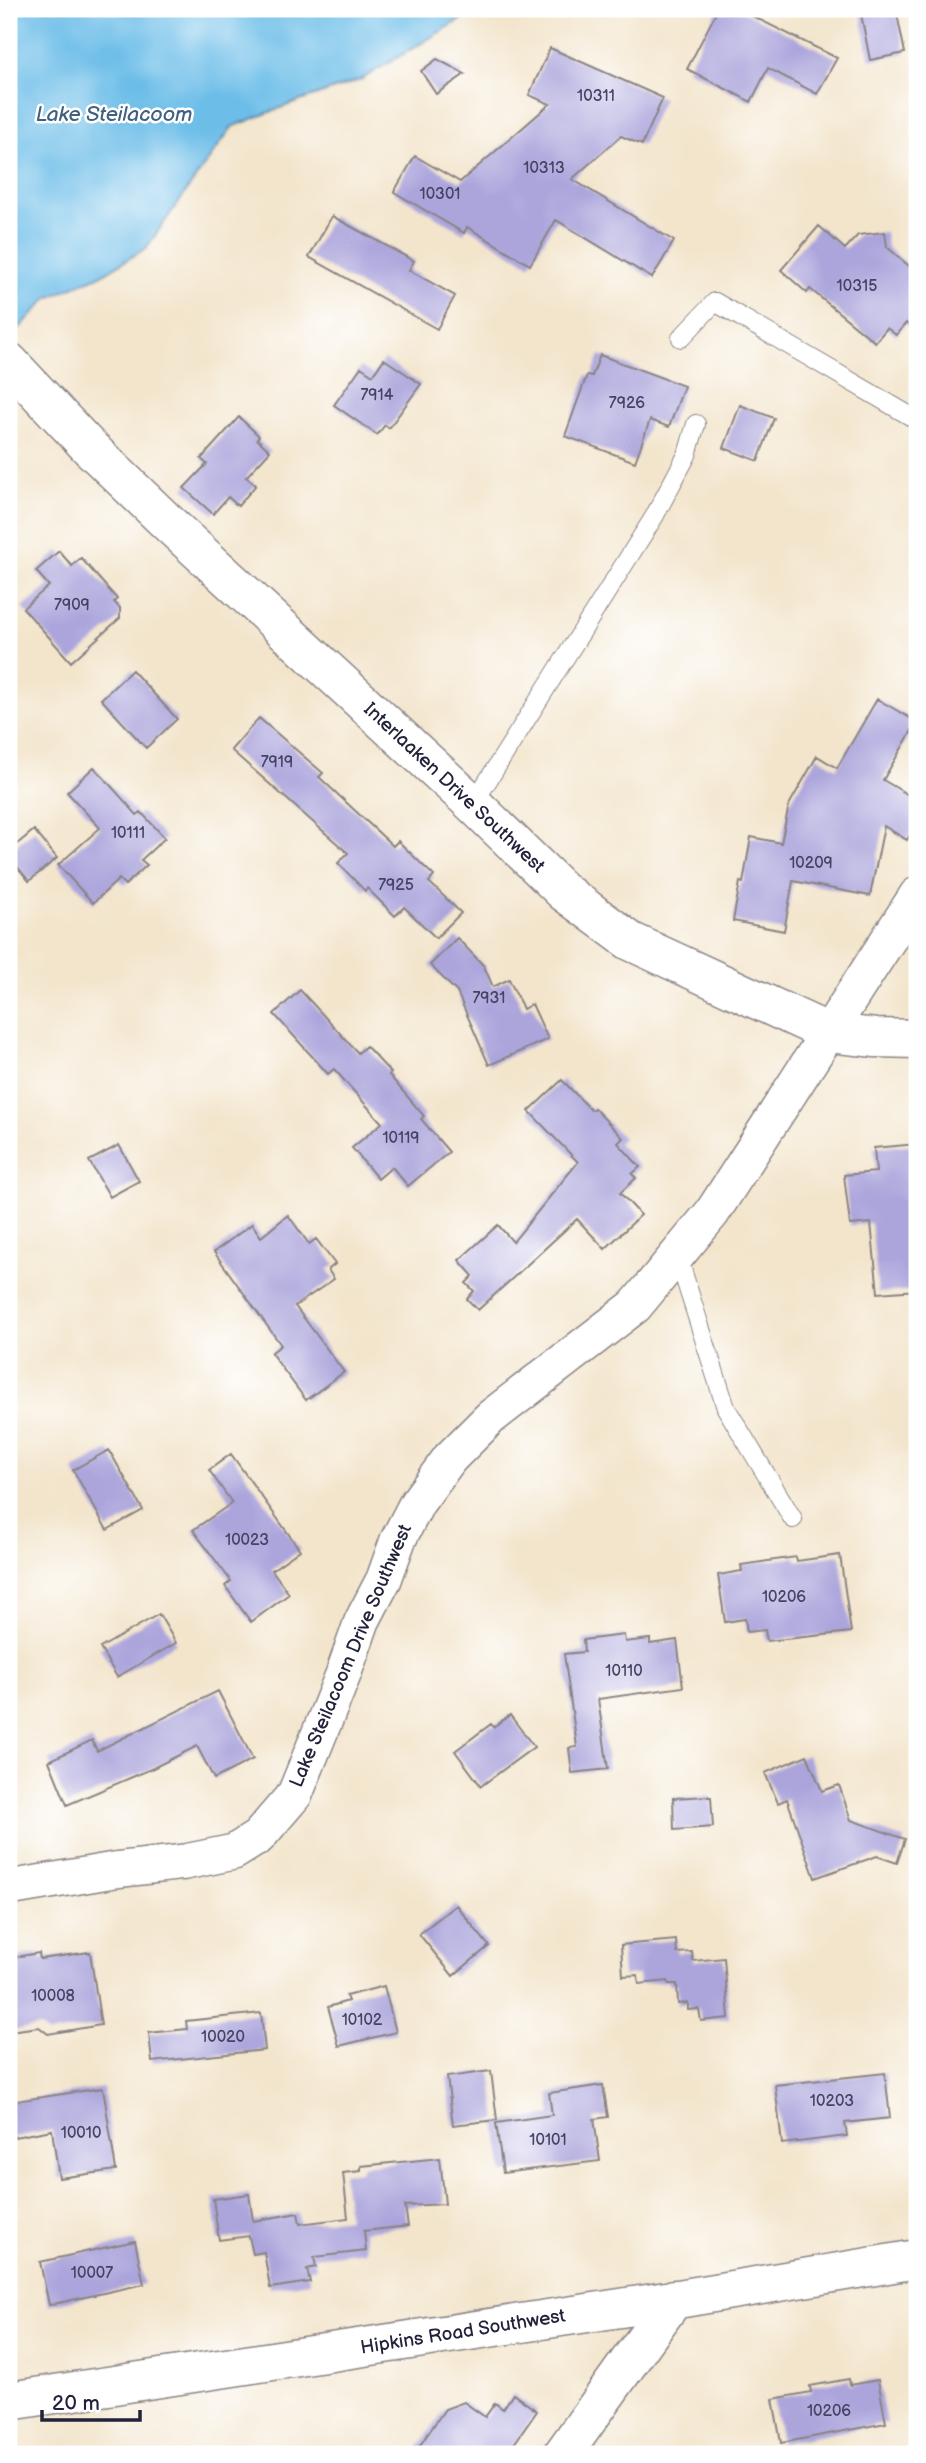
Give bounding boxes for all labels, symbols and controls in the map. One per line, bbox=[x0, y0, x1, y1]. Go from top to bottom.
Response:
house number: 10311 bbox=[577, 87, 615, 106]
water label: Lake Steilacoom bbox=[36, 102, 192, 127]
house number: 10313 bbox=[523, 159, 565, 178]
house number: 10301 bbox=[419, 185, 461, 204]
house number: 10315 bbox=[837, 277, 877, 296]
house number: 7914 bbox=[360, 386, 394, 405]
house number: 7926 bbox=[609, 394, 645, 413]
house number: 7909 bbox=[54, 596, 90, 615]
street label: Interlaaken Drive Southwest bbox=[359, 698, 549, 878]
house number: 7919 bbox=[261, 753, 293, 772]
house number: 10111 bbox=[111, 824, 145, 843]
house number: 10209 bbox=[789, 854, 833, 873]
house number: 7925 bbox=[378, 876, 414, 895]
house number: 7931 bbox=[472, 989, 506, 1008]
house number: 10119 bbox=[382, 1129, 420, 1148]
street label: Lake Steilacoom Drive Southwest bbox=[285, 1521, 417, 1791]
house number: 10023 bbox=[225, 1531, 269, 1550]
house number: 10206 bbox=[762, 1588, 806, 1607]
house number: 10110 bbox=[605, 1662, 643, 1681]
house number: 10008 bbox=[31, 1987, 75, 2006]
house number: 10102 bbox=[342, 2011, 383, 2030]
house number: 10020 bbox=[201, 2028, 245, 2047]
house number: 10203 bbox=[810, 2092, 854, 2111]
house number: 10010 bbox=[61, 2124, 101, 2143]
house number: 10101 bbox=[529, 2131, 567, 2150]
house number: 10007 bbox=[71, 2264, 113, 2283]
street label: Hipkins Road Southwest bbox=[359, 2304, 567, 2360]
scale bar bbox=[42, 2379, 140, 2423]
text: 20 m bbox=[52, 2391, 100, 2416]
house number: 10206 bbox=[807, 2402, 851, 2421]

